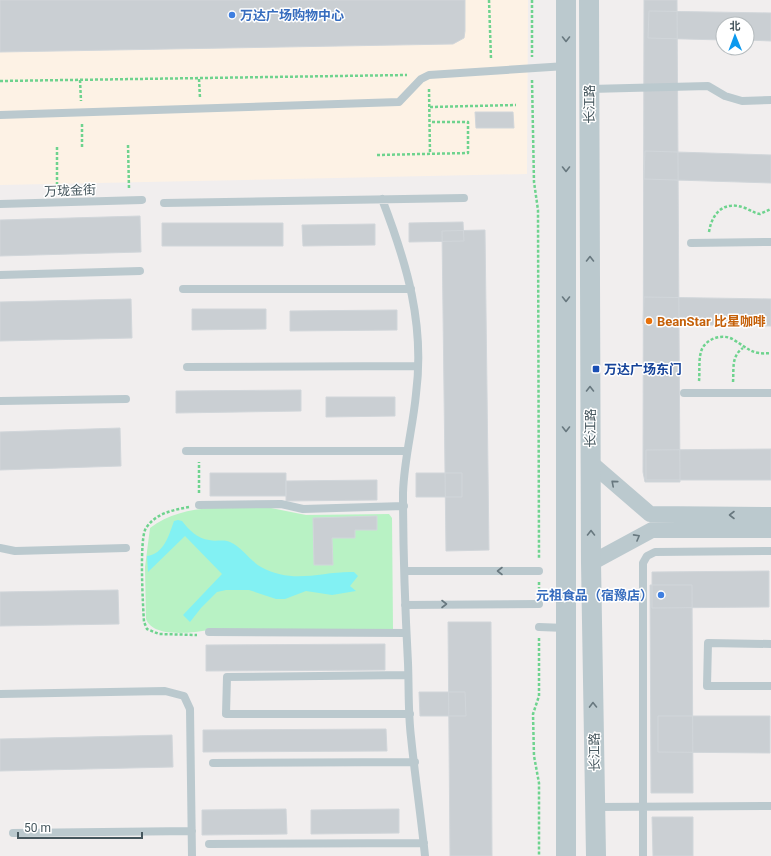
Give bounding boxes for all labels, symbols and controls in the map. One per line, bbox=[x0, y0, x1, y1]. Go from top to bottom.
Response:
place label: 万达广场购物中心 bbox=[240, 8, 344, 23]
marker: 万达广场购物中心 bbox=[227, 10, 237, 20]
north arrow bbox=[715, 16, 755, 56]
text: 北 bbox=[729, 20, 740, 33]
one-way arrow bbox=[562, 36, 570, 42]
street label: 长江路 bbox=[582, 84, 597, 124]
one-way arrow bbox=[562, 166, 570, 172]
street label: 万珑金街 bbox=[44, 182, 96, 199]
one-way arrow bbox=[586, 256, 594, 262]
one-way arrow bbox=[562, 296, 570, 302]
place label: BeanStar 比星咖啡 bbox=[657, 314, 766, 329]
marker: BeanStar 比星咖啡 bbox=[644, 316, 654, 326]
place label: 万达广场东门 bbox=[604, 362, 682, 377]
marker: 万达广场东门 bbox=[591, 364, 601, 374]
one-way arrow bbox=[586, 386, 594, 392]
street label: 长江路 bbox=[583, 408, 598, 448]
one-way arrow bbox=[562, 426, 570, 432]
one-way arrow bbox=[611, 480, 618, 487]
one-way arrow bbox=[729, 511, 735, 519]
one-way arrow bbox=[587, 530, 595, 536]
one-way arrow bbox=[633, 535, 640, 542]
one-way arrow bbox=[497, 567, 503, 575]
place label: 元祖食品（宿豫店） bbox=[536, 588, 653, 603]
marker: 元祖食品（宿豫店） bbox=[656, 590, 666, 600]
one-way arrow bbox=[441, 600, 447, 608]
one-way arrow bbox=[589, 702, 597, 708]
street label: 长江路 bbox=[587, 732, 602, 772]
scale bar bbox=[18, 814, 142, 840]
text: 50 m bbox=[24, 821, 51, 835]

